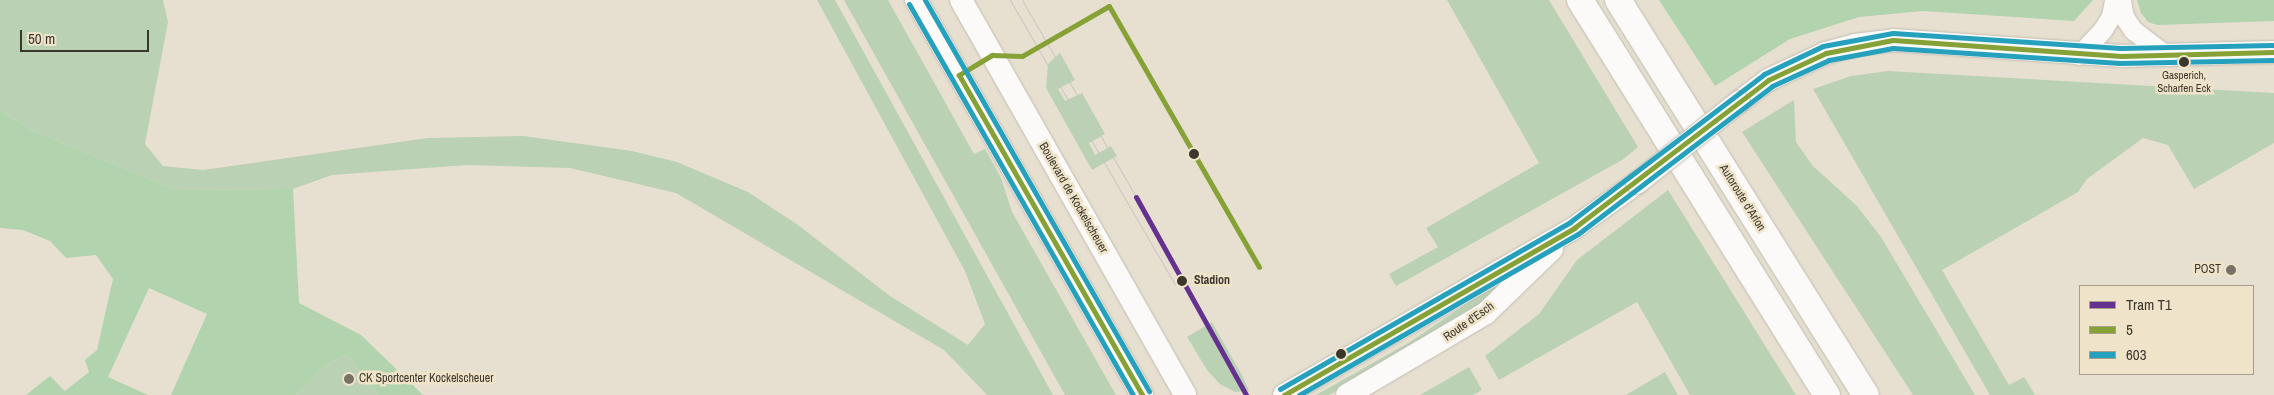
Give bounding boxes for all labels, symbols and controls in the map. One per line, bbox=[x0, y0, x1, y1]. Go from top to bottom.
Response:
scale bar bbox=[22, 20, 151, 52]
text: 50 m bbox=[28, 28, 55, 49]
marker: Gasperich, Scharfen Eck bbox=[2179, 57, 2189, 67]
place label: Gasperich, Scharfen Eck bbox=[2157, 69, 2211, 95]
street label: Boulevard de Kockelscheuer bbox=[1035, 140, 1111, 256]
unlabelled marker bbox=[1189, 149, 1199, 159]
street label: Autoroute d'Arlon bbox=[1716, 162, 1768, 234]
place label: POST bbox=[2194, 263, 2221, 277]
marker: POST bbox=[2225, 264, 2237, 276]
marker: Stadion bbox=[1174, 273, 1190, 289]
place label: Stadion bbox=[1194, 274, 1230, 288]
legend bbox=[2079, 285, 2254, 375]
text: Tram T1 bbox=[2126, 294, 2172, 315]
street label: Route d'Esch bbox=[1441, 299, 1497, 345]
text: 5 bbox=[2126, 319, 2133, 340]
text: 603 bbox=[2126, 344, 2147, 365]
unlabelled marker bbox=[1336, 349, 1346, 359]
place label: CK Sportcenter Kockelscheuer bbox=[359, 372, 494, 386]
marker: CK Sportcenter Kockelscheuer bbox=[343, 373, 355, 385]

